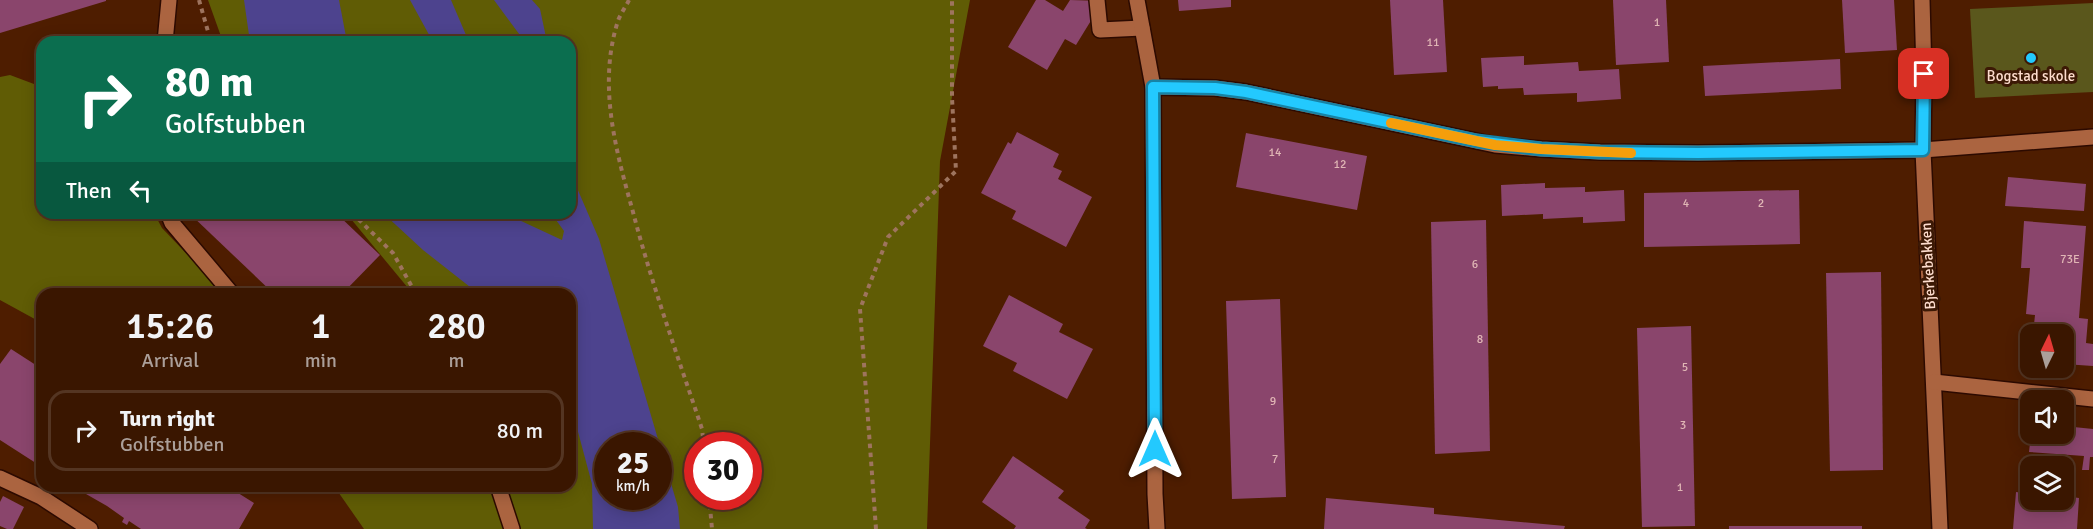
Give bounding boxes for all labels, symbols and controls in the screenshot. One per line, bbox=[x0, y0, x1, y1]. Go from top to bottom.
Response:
house number: 1 bbox=[1654, 15, 1660, 30]
house number: 11 bbox=[1427, 35, 1439, 50]
pin bbox=[1898, 48, 1949, 99]
marker: Bogstad skole bbox=[2024, 51, 2038, 65]
text: 80 m bbox=[165, 57, 254, 108]
icon: arrive bbox=[1907, 57, 1940, 90]
icon: right bbox=[66, 60, 144, 138]
place label: Bogstad skole bbox=[1987, 67, 2075, 85]
text: Golfstubben bbox=[165, 108, 306, 141]
house number: 14 bbox=[1269, 145, 1282, 160]
house number: 12 bbox=[1334, 157, 1346, 172]
icon: left bbox=[124, 174, 157, 207]
text: Then bbox=[66, 177, 112, 204]
house number: 4 bbox=[1683, 196, 1690, 211]
house number: 2 bbox=[1758, 196, 1764, 211]
street label: Bjerkebakken bbox=[1917, 222, 1939, 310]
house number: 73E bbox=[2060, 252, 2080, 267]
house number: 6 bbox=[1472, 257, 1478, 272]
text: 15:26 bbox=[126, 304, 214, 349]
text: 1 bbox=[311, 304, 331, 349]
text: 280 bbox=[427, 304, 486, 349]
north arrow bbox=[2020, 324, 2074, 378]
map controls bbox=[2020, 324, 2074, 510]
house number: 8 bbox=[1477, 332, 1483, 347]
text: Arrival bbox=[142, 348, 199, 373]
text: min bbox=[305, 348, 337, 373]
text: m bbox=[448, 348, 464, 373]
house number: 5 bbox=[1682, 360, 1688, 375]
button: sound bbox=[2020, 390, 2074, 444]
house number: 9 bbox=[1270, 394, 1276, 409]
text: Turn right bbox=[120, 405, 215, 432]
icon: right bbox=[69, 414, 102, 447]
text: 80 m bbox=[497, 417, 543, 444]
position arrow bbox=[1123, 417, 1187, 481]
house number: 3 bbox=[1680, 418, 1686, 433]
text: Golfstubben bbox=[120, 432, 224, 457]
speed limit sign: 30 bbox=[684, 432, 762, 510]
text: 25 bbox=[617, 445, 649, 482]
house number: 7 bbox=[1272, 452, 1278, 467]
button: layers bbox=[2020, 456, 2074, 510]
text: km/h bbox=[616, 477, 650, 495]
house number: 1 bbox=[1677, 480, 1683, 495]

